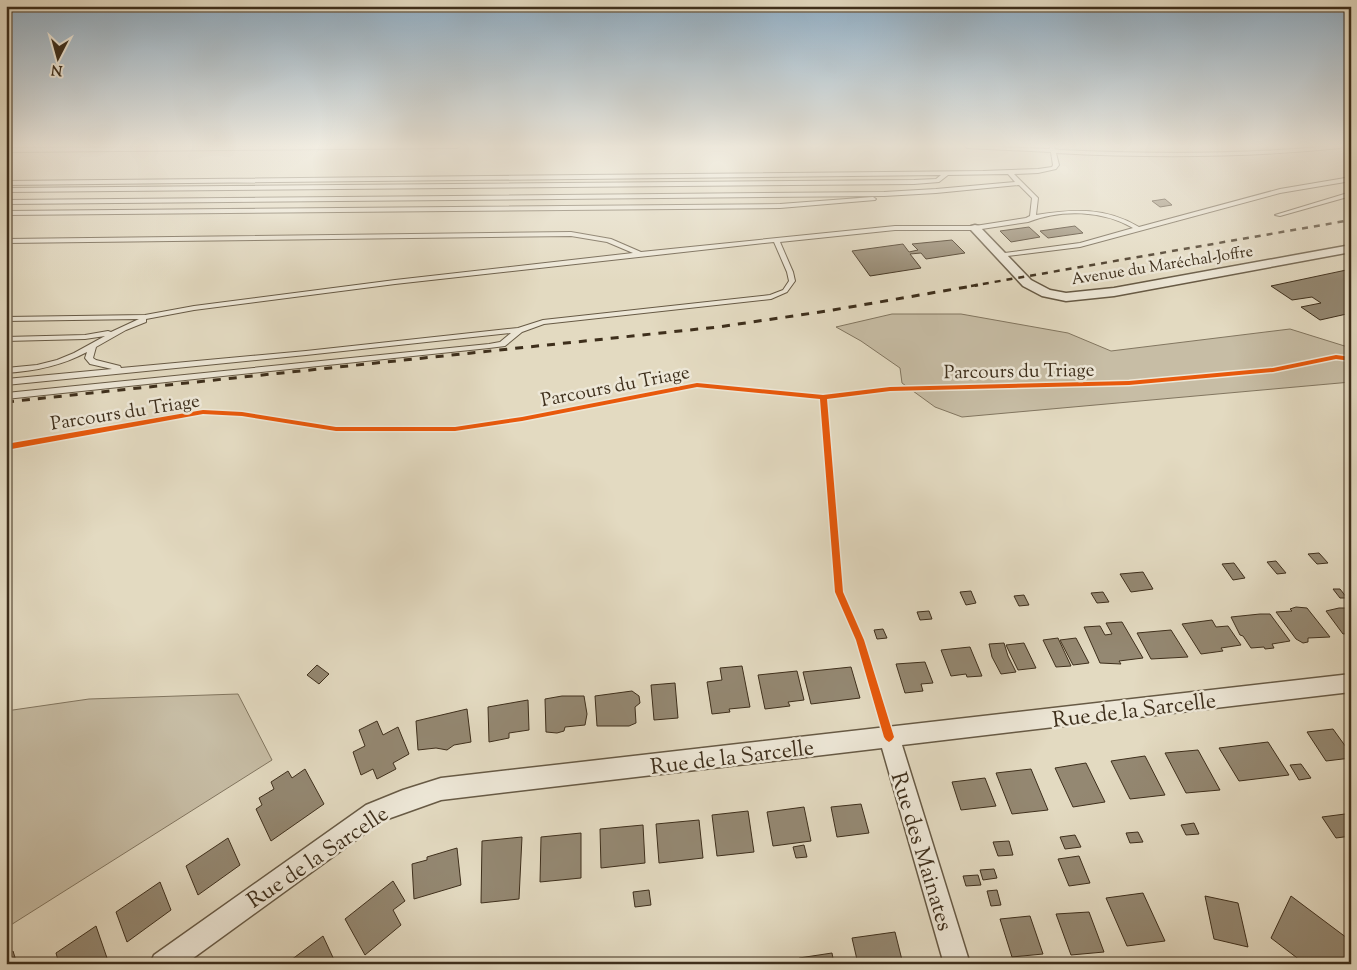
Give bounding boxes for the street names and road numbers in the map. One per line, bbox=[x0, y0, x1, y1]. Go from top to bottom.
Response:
street label: Avenue du Maréchal-Joffre bbox=[1070, 241, 1255, 292]
street label: Parcours du Triage bbox=[943, 358, 1095, 387]
street label: Parcours du Triage bbox=[539, 360, 692, 415]
street label: Parcours du Triage bbox=[49, 388, 202, 439]
street label: Rue de la Sarcelle bbox=[1051, 686, 1218, 738]
street label: Rue de la Sarcelle bbox=[649, 733, 816, 785]
street label: Rue des Mainates bbox=[881, 769, 959, 935]
street label: Rue de la Sarcelle bbox=[242, 799, 396, 918]

